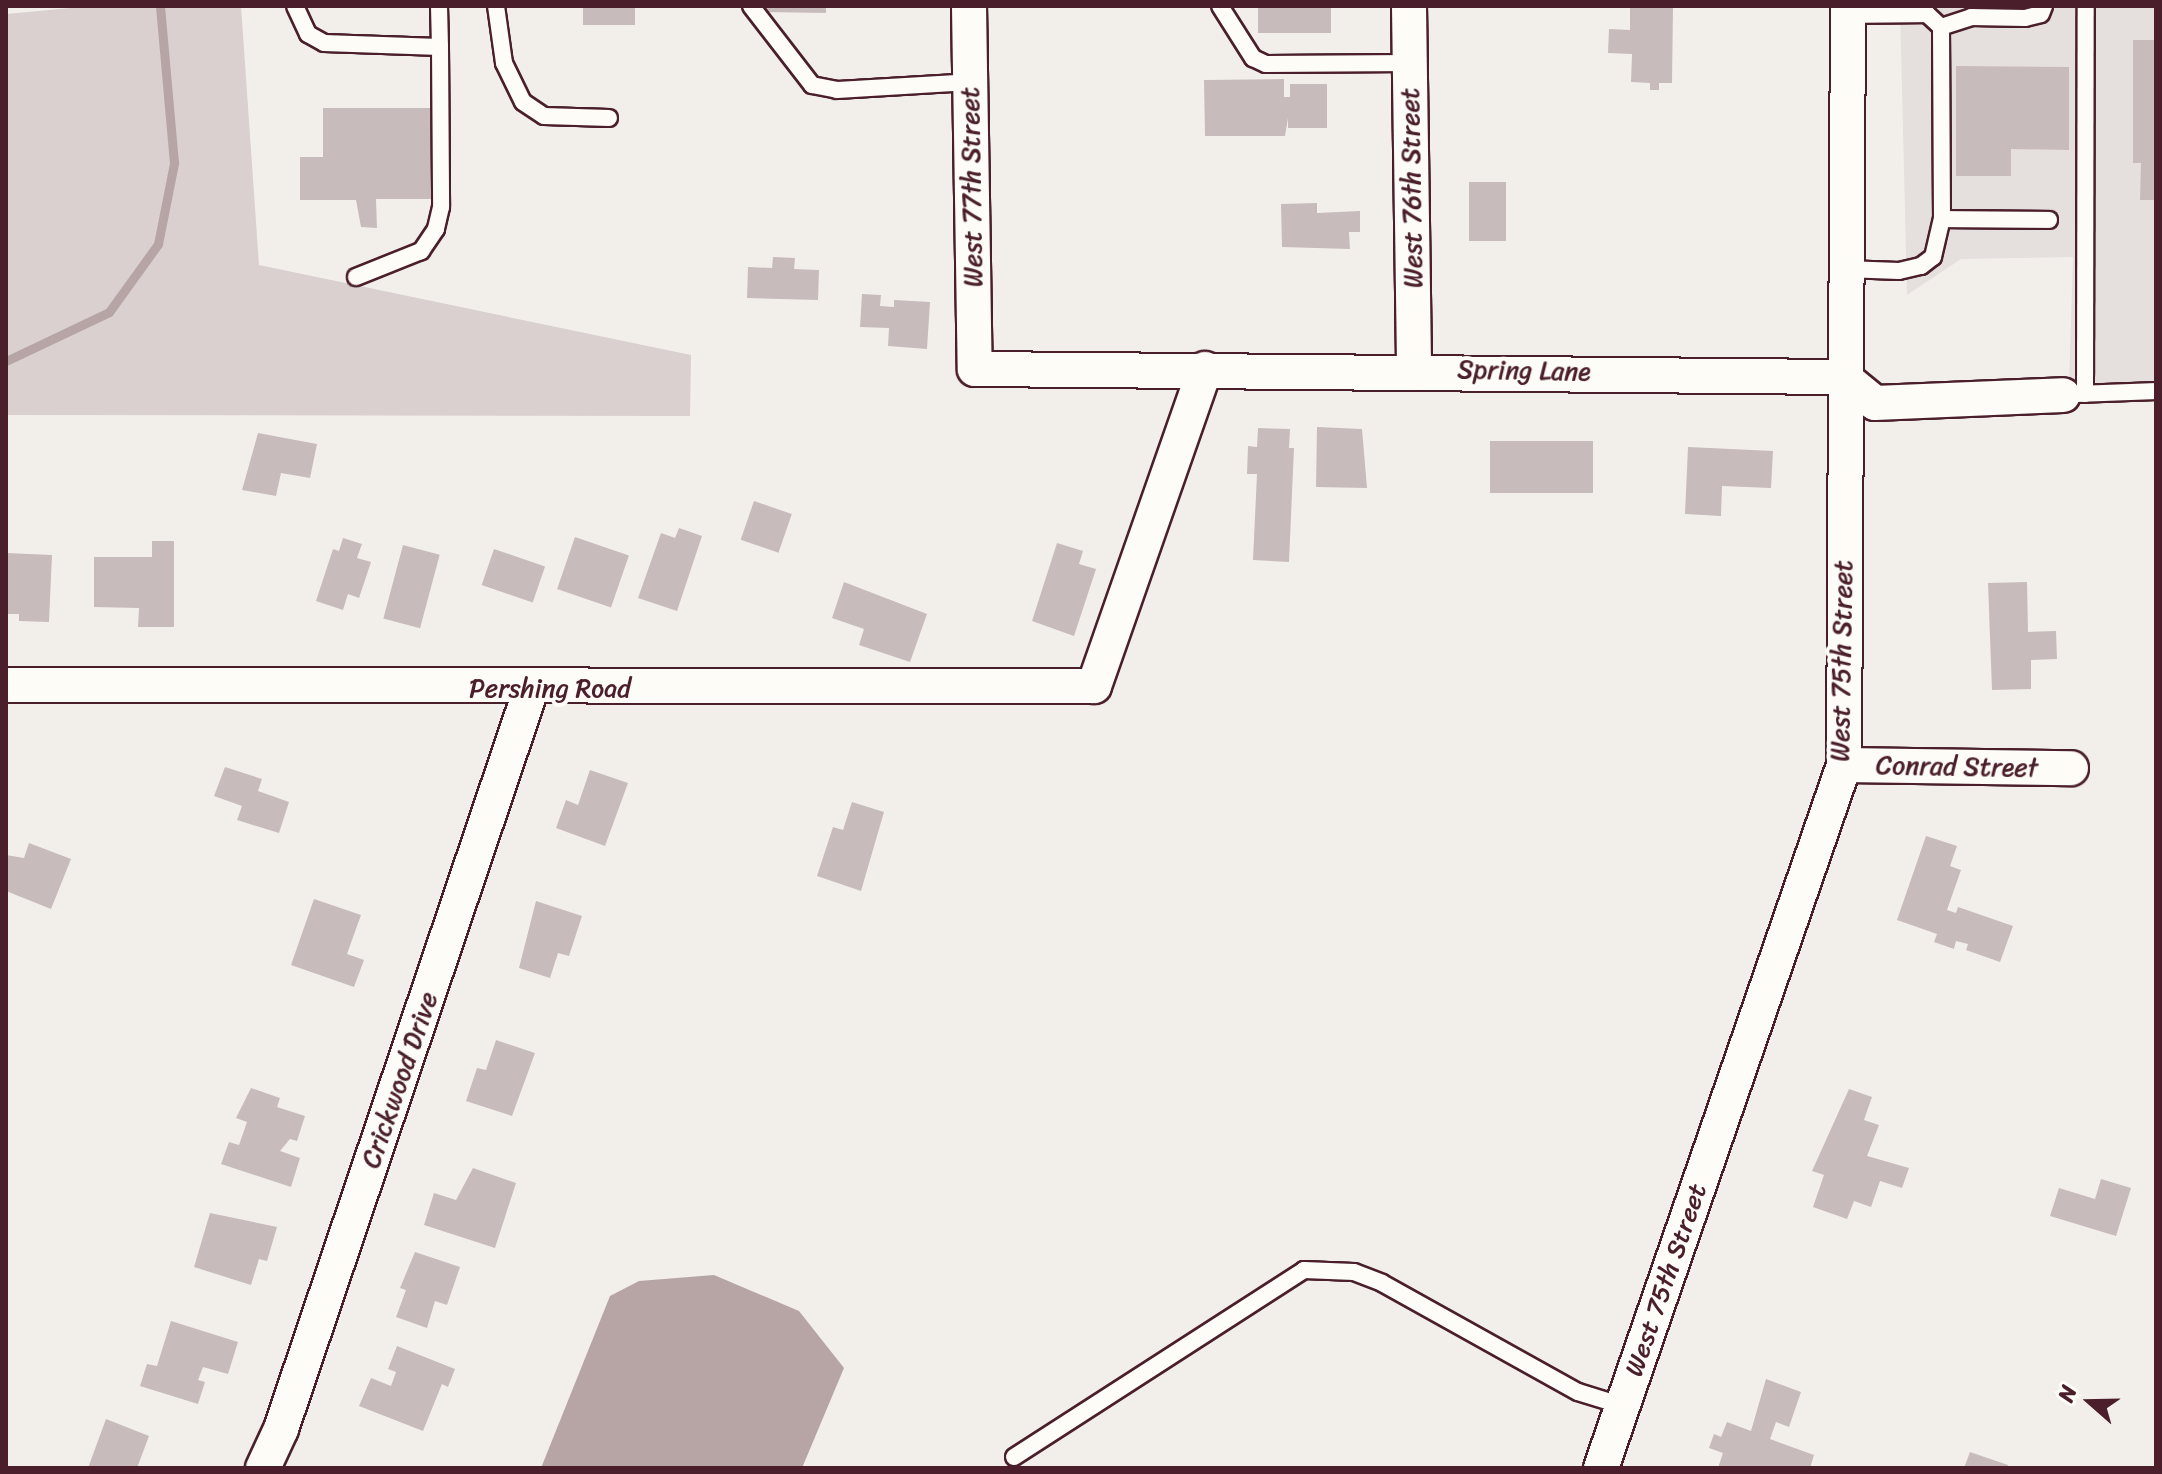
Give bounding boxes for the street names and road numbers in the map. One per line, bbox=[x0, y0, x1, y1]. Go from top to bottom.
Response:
street label: West 77th Street bbox=[955, 87, 989, 287]
street label: West 76th Street bbox=[1395, 88, 1429, 288]
street label: Spring Lane bbox=[1457, 354, 1591, 388]
street label: West 75th Street bbox=[1825, 560, 1859, 762]
street label: Pershing Road bbox=[469, 673, 631, 705]
street label: Conrad Street bbox=[1875, 750, 2039, 784]
street label: Crickwood Drive bbox=[355, 988, 445, 1172]
street label: West 75th Street bbox=[1618, 1180, 1714, 1380]

